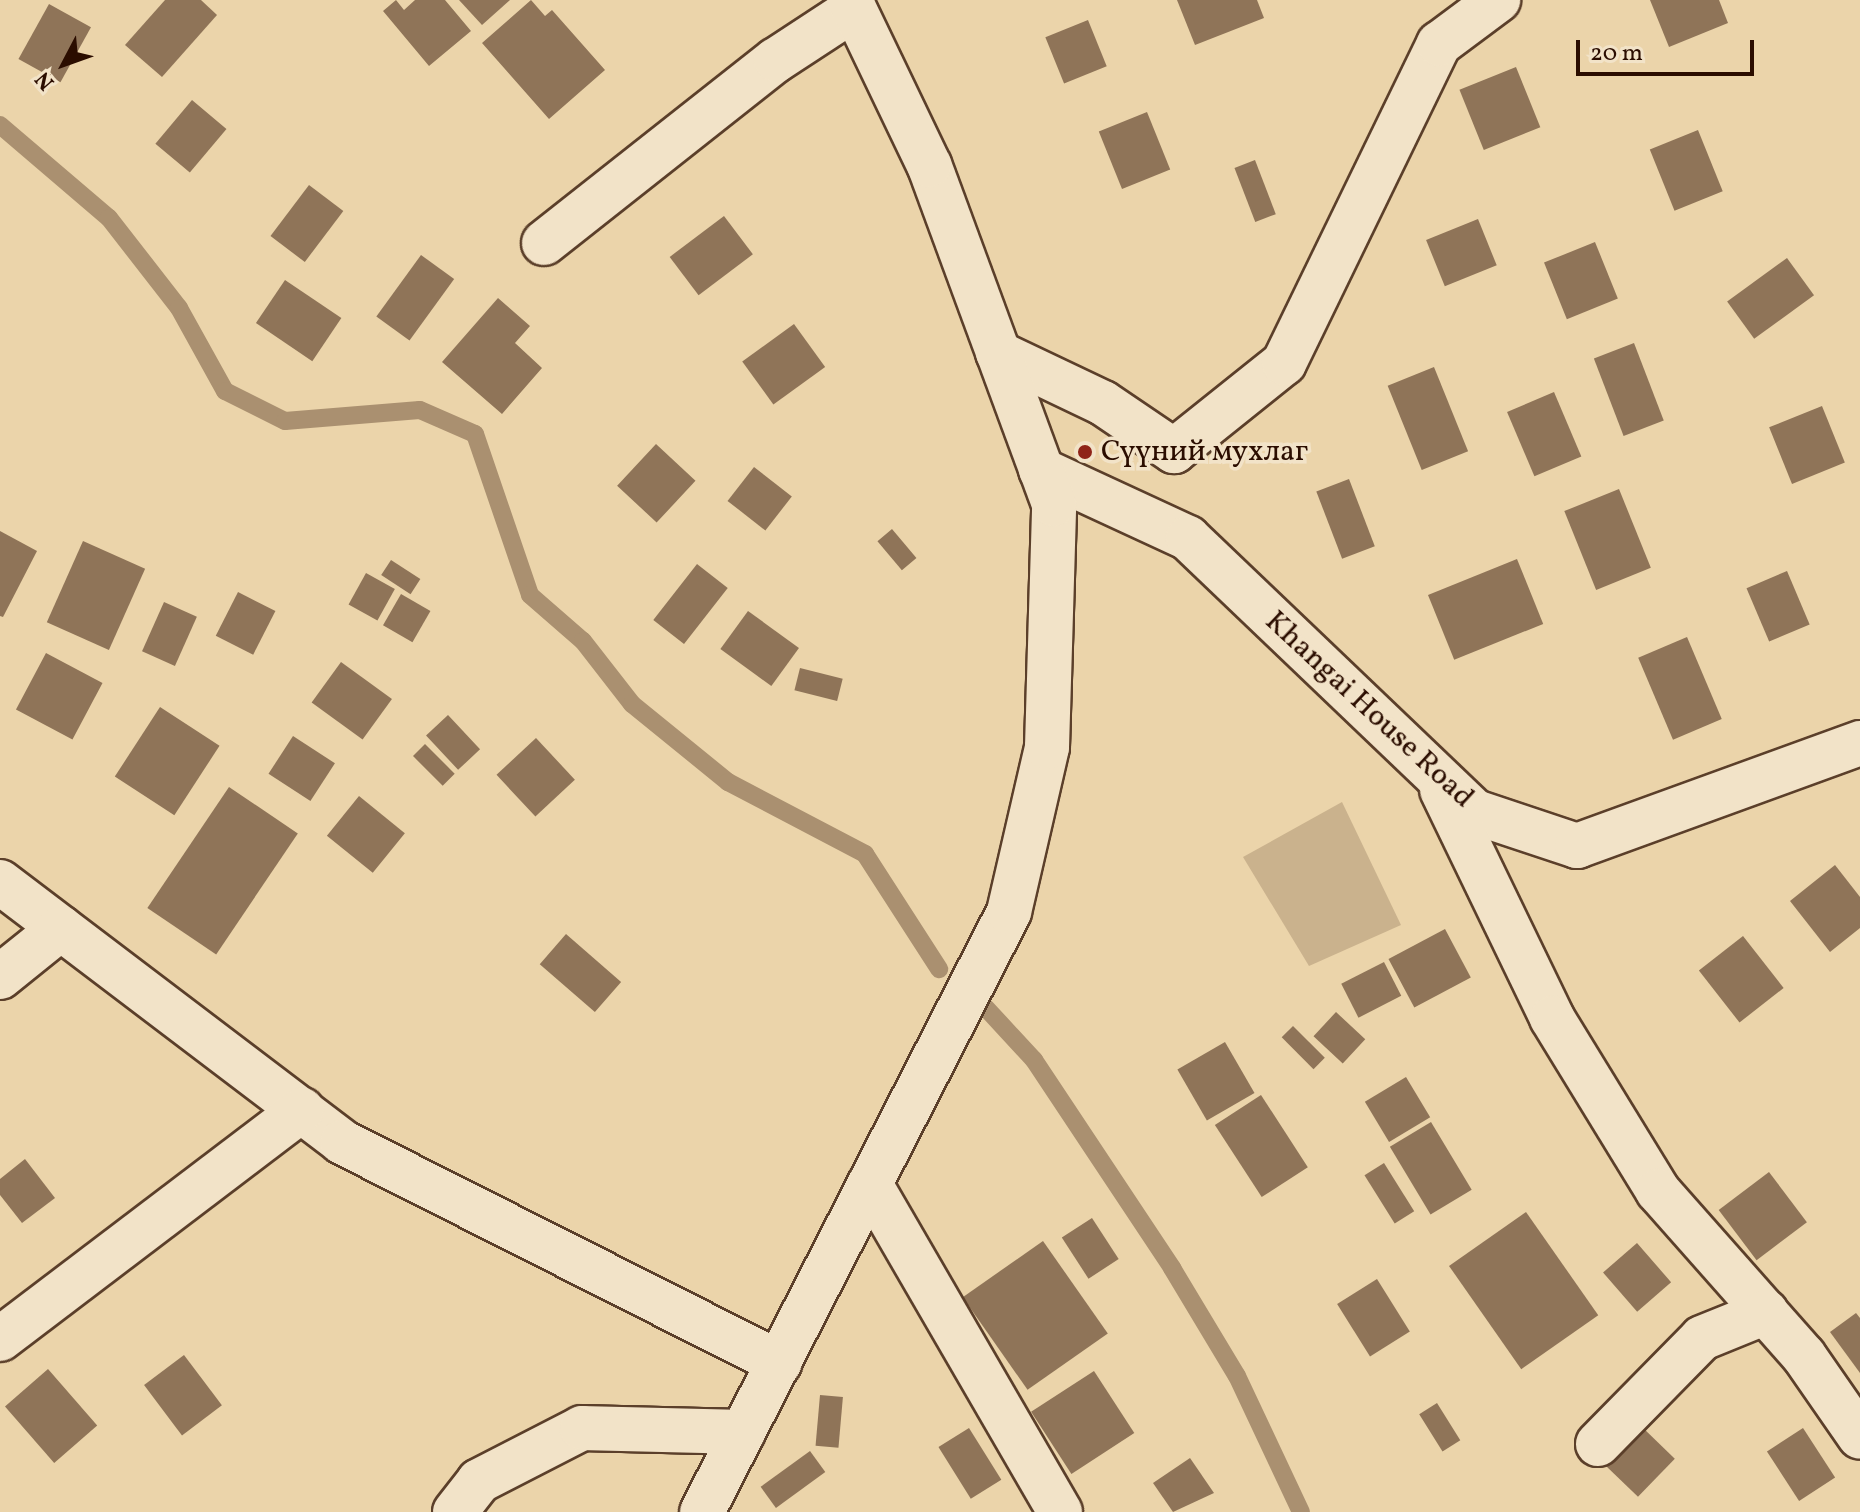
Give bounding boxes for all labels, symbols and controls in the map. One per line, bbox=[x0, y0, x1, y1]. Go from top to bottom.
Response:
north arrow bbox=[24, 24, 104, 104]
scale bar bbox=[1580, 24, 1758, 74]
text: 20 m bbox=[1590, 37, 1643, 71]
text: N bbox=[29, 64, 62, 96]
place label: Сүүний мухлаг bbox=[1101, 434, 1308, 470]
marker: Сүүний мухлаг bbox=[1076, 443, 1094, 461]
street label: Khangai House Road bbox=[1257, 604, 1481, 816]

